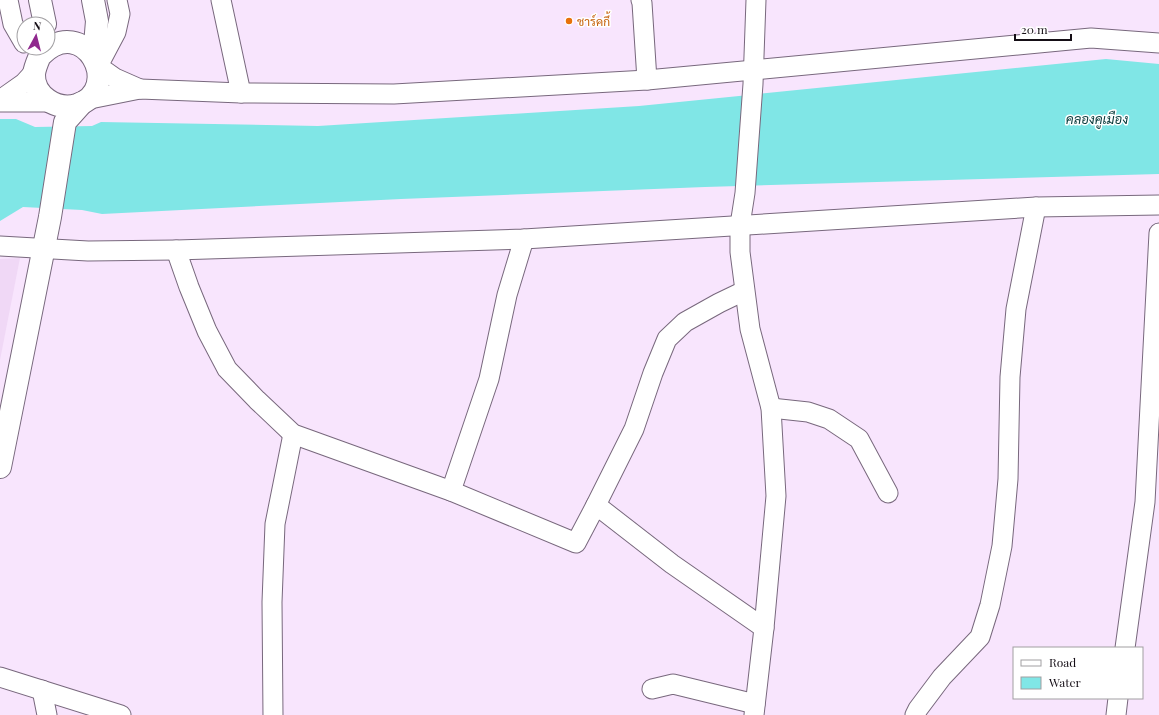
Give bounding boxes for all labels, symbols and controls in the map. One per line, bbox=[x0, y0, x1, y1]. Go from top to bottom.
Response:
place label: ชาร์คกึ้ bbox=[577, 11, 611, 29]
north arrow bbox=[16, 16, 56, 56]
marker: ชาร์คกึ้ bbox=[564, 16, 574, 26]
scale bar bbox=[1015, 16, 1071, 42]
text: N bbox=[32, 18, 42, 34]
text: 20 m bbox=[1021, 21, 1048, 37]
water label: คลองคูเมือง bbox=[1066, 110, 1128, 129]
legend bbox=[1013, 647, 1143, 699]
text: Road bbox=[1049, 654, 1076, 670]
text: Water bbox=[1048, 674, 1082, 690]

